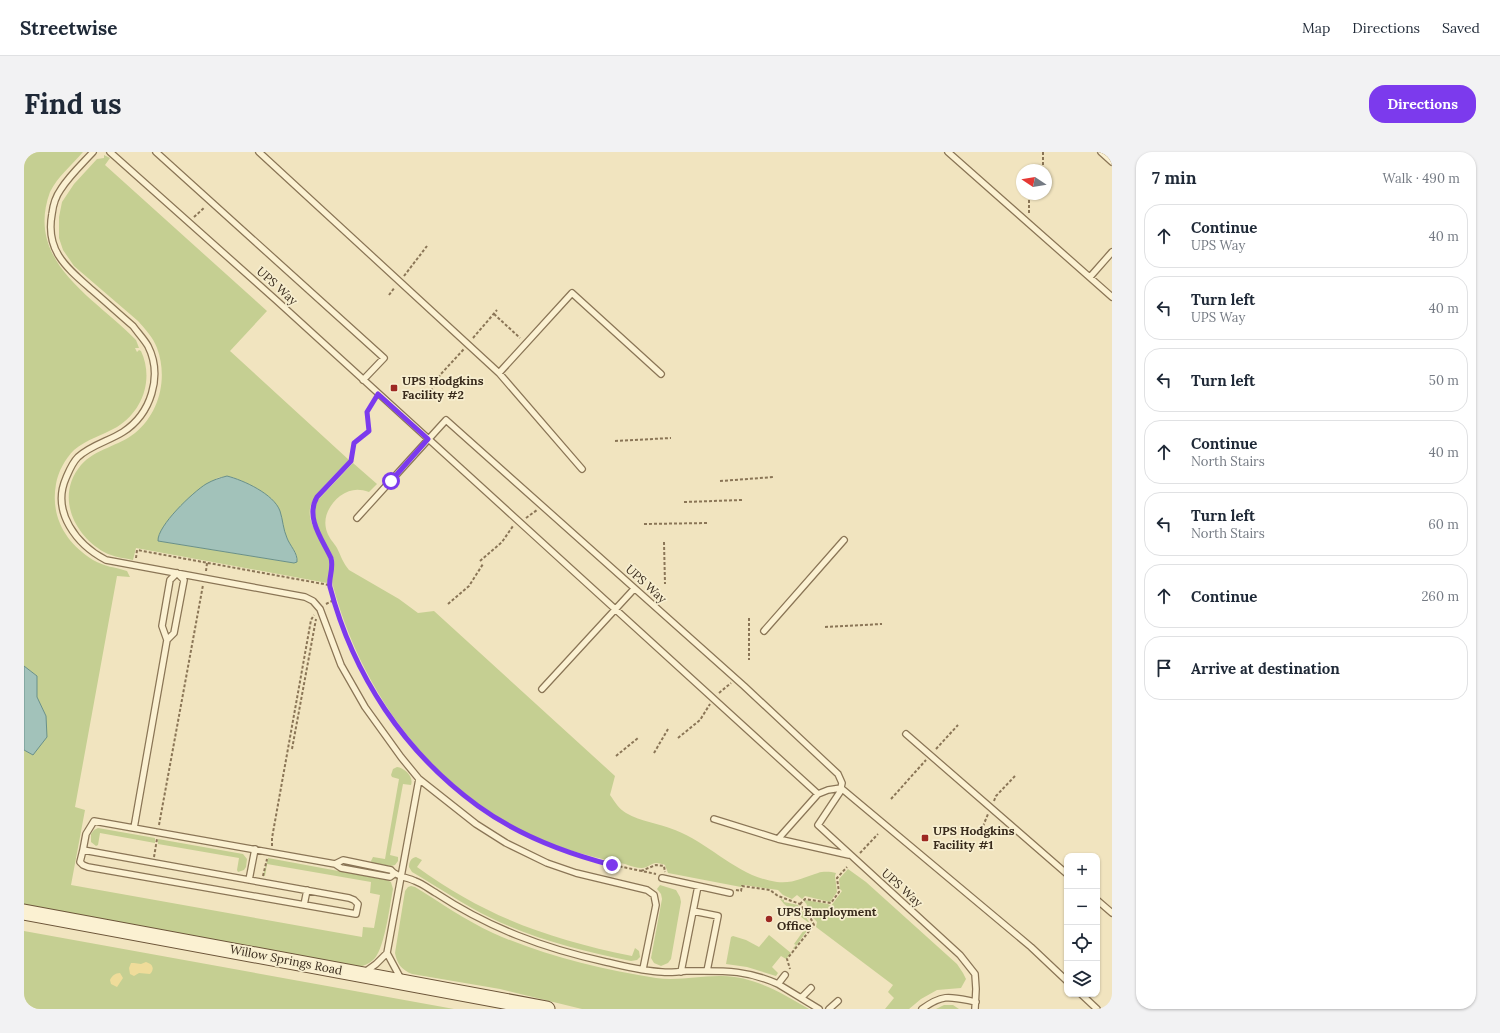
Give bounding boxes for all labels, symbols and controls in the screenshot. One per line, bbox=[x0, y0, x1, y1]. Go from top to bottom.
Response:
text: Streetwise bbox=[20, 16, 117, 40]
text: Map bbox=[1302, 19, 1330, 37]
text: Directions bbox=[1352, 19, 1420, 37]
text: Saved bbox=[1442, 19, 1480, 37]
button: Directions bbox=[1369, 85, 1476, 123]
text: Find us bbox=[24, 86, 122, 122]
north arrow bbox=[1016, 164, 1052, 200]
text: 7 min bbox=[1152, 167, 1197, 189]
text: Walk · 490 m bbox=[1383, 170, 1460, 187]
text: Continue bbox=[1191, 218, 1257, 237]
icon: ahead bbox=[1153, 225, 1175, 247]
text: 40 m bbox=[1429, 228, 1459, 245]
text: UPS Way bbox=[1191, 237, 1245, 254]
street label: UPS Way bbox=[254, 263, 301, 308]
text: Turn left bbox=[1191, 290, 1255, 309]
icon: left bbox=[1153, 297, 1175, 319]
text: 40 m bbox=[1429, 300, 1459, 317]
text: UPS Way bbox=[1191, 309, 1245, 326]
icon: left bbox=[1153, 369, 1175, 391]
text: Turn left bbox=[1191, 371, 1255, 390]
text: 50 m bbox=[1429, 372, 1459, 389]
place label: UPS Hodgkins Facility #2 bbox=[402, 373, 484, 402]
marker: UPS Hodgkins Facility #2 bbox=[389, 383, 399, 393]
text: Continue bbox=[1191, 434, 1257, 453]
icon: ahead bbox=[1153, 441, 1175, 463]
text: 40 m bbox=[1429, 444, 1459, 461]
text: North Stairs bbox=[1191, 453, 1265, 470]
route start bbox=[382, 472, 400, 490]
text: Turn left bbox=[1191, 506, 1255, 525]
icon: left bbox=[1153, 513, 1175, 535]
text: 60 m bbox=[1428, 516, 1459, 533]
text: North Stairs bbox=[1191, 525, 1265, 542]
street label: UPS Way bbox=[623, 561, 670, 606]
icon: ahead bbox=[1153, 585, 1175, 607]
text: Continue bbox=[1191, 587, 1257, 606]
text: 260 m bbox=[1421, 588, 1459, 605]
icon: arrive bbox=[1153, 657, 1175, 679]
text: Arrive at destination bbox=[1191, 659, 1340, 678]
place label: UPS Hodgkins Facility #1 bbox=[933, 823, 1015, 852]
marker: UPS Hodgkins Facility #1 bbox=[920, 833, 930, 843]
map controls bbox=[1064, 853, 1100, 997]
button: + bbox=[1064, 853, 1100, 889]
route end bbox=[603, 856, 621, 874]
street label: UPS Way bbox=[879, 865, 926, 910]
button: − bbox=[1064, 889, 1100, 925]
place label: UPS Employment Office bbox=[777, 904, 878, 933]
marker: UPS Employment Office bbox=[764, 914, 774, 924]
button: locate bbox=[1064, 925, 1100, 961]
street label: Willow Springs Road bbox=[229, 941, 344, 978]
button: layers bbox=[1064, 961, 1100, 997]

